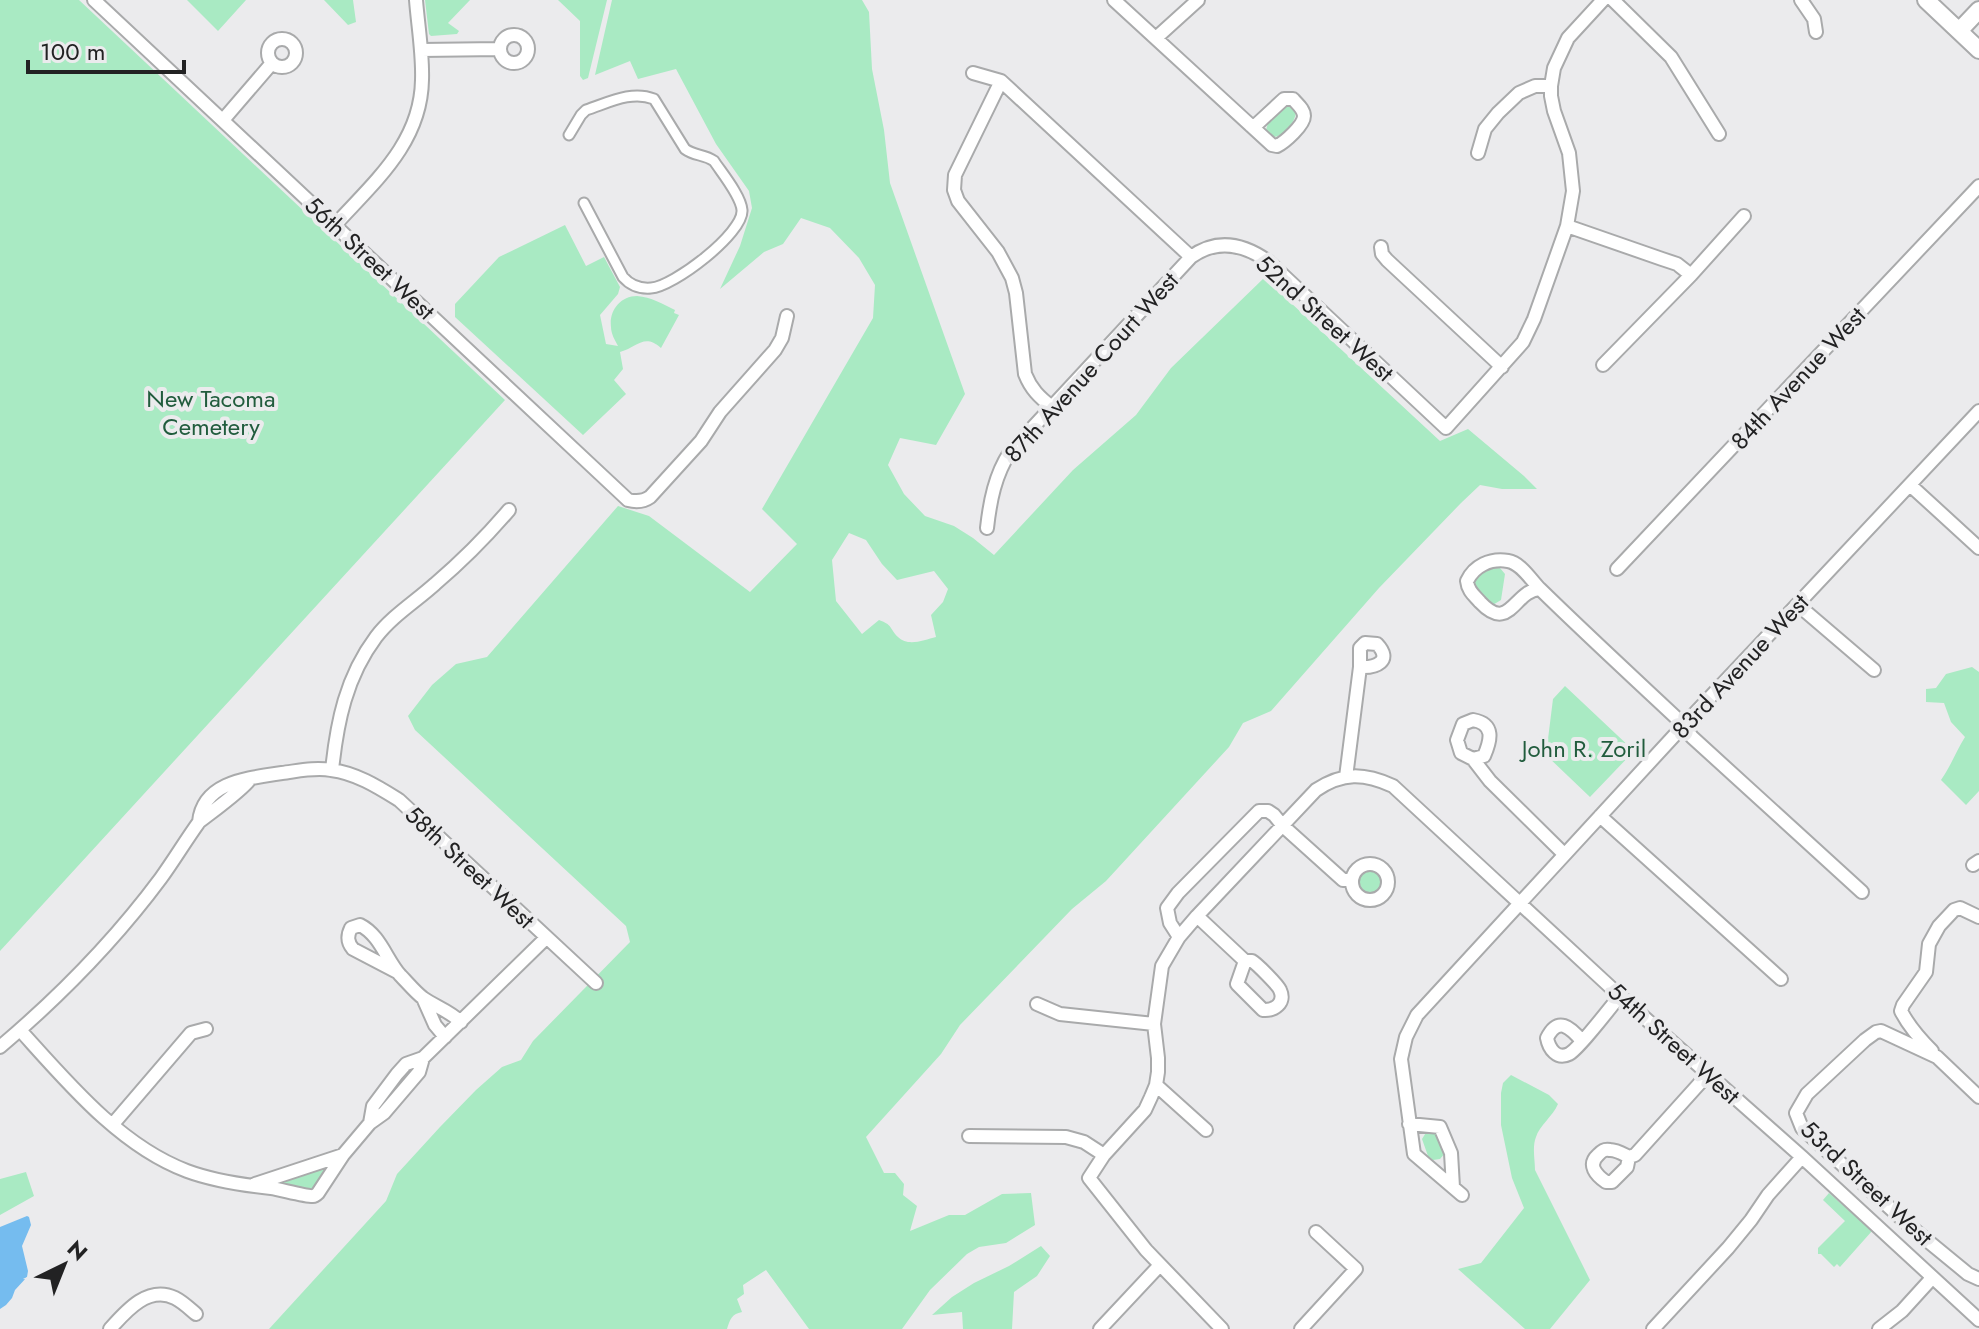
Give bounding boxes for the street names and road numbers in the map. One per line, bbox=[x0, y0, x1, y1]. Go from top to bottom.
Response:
street label: 56th Street West bbox=[297, 188, 443, 328]
street label: 52nd Street West bbox=[1248, 247, 1402, 390]
street label: 87th Avenue Court West bbox=[996, 264, 1186, 470]
street label: 84th Avenue West bbox=[1722, 299, 1874, 457]
street label: 83rd Avenue West bbox=[1663, 586, 1817, 746]
street label: 58th Street West bbox=[397, 797, 543, 937]
street label: 54th Street West bbox=[1600, 974, 1748, 1112]
street label: 53rd Street West bbox=[1793, 1112, 1941, 1254]

